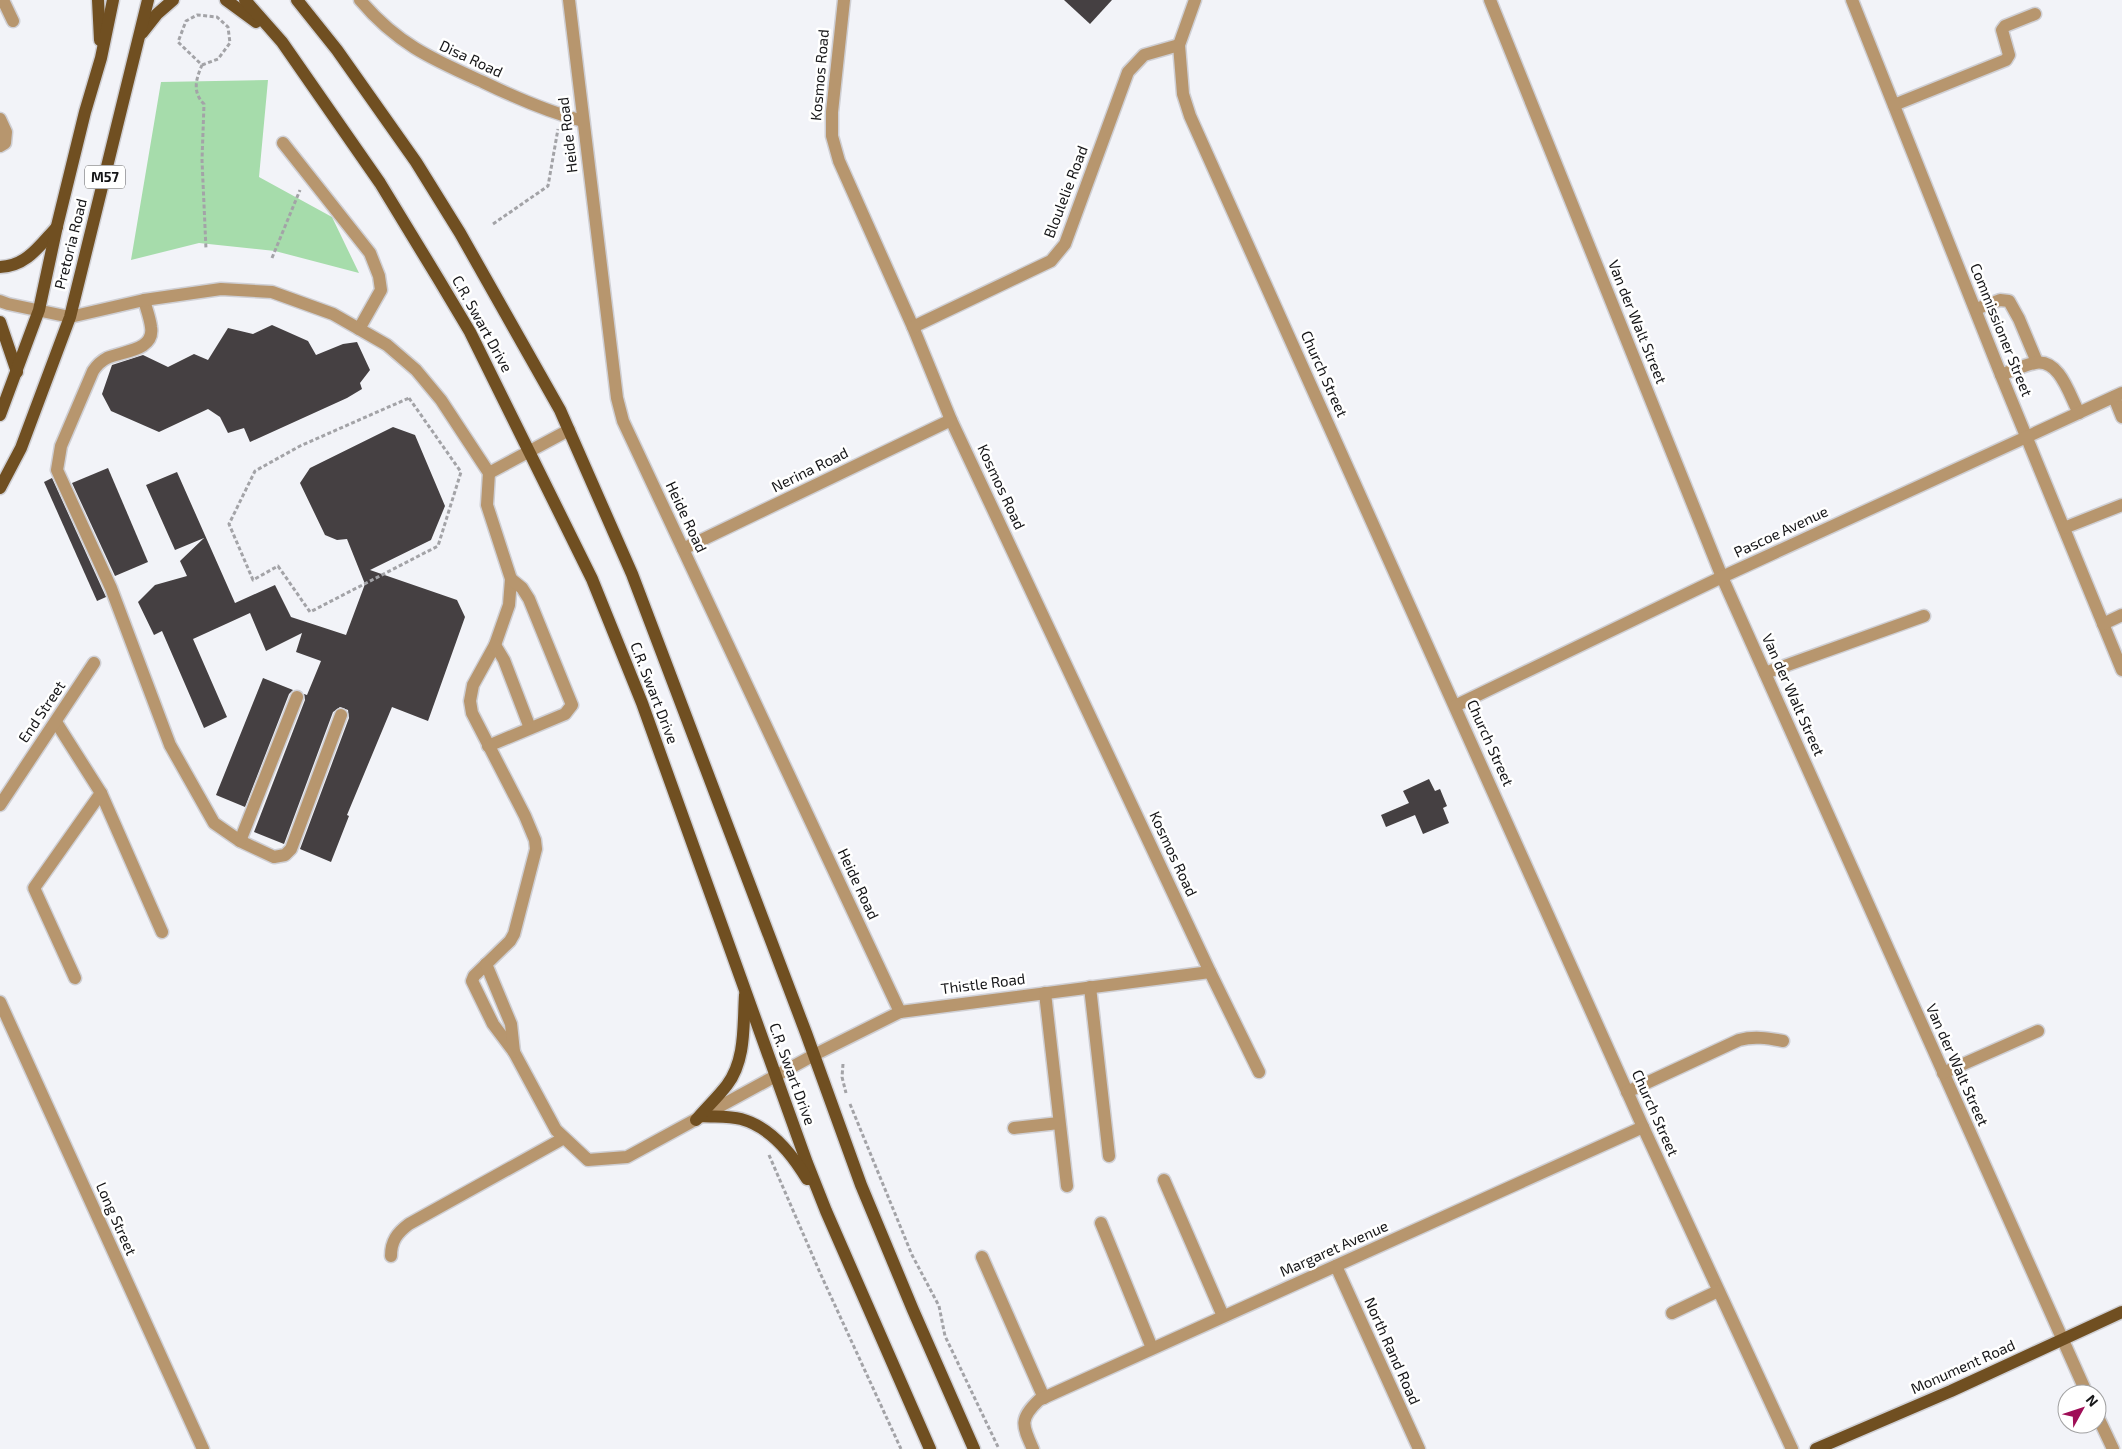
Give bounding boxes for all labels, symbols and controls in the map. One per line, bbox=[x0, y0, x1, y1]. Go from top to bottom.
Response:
street label: Kosmos Road bbox=[806, 28, 832, 122]
street label: Disa Road bbox=[437, 36, 506, 81]
street label: Heide Road bbox=[553, 96, 581, 174]
street label: Bloulelie Road bbox=[1039, 143, 1091, 240]
road number: M57 bbox=[85, 166, 125, 188]
street label: Pretoria Road bbox=[50, 197, 90, 291]
street label: Van der Walt Street bbox=[1605, 257, 1671, 386]
street label: Commissioner Street bbox=[1967, 260, 2037, 399]
street label: C.R. Swart Drive bbox=[449, 272, 517, 375]
street label: Church Street bbox=[1298, 328, 1352, 420]
street label: Kosmos Road bbox=[974, 441, 1030, 532]
street label: Nerina Road bbox=[768, 443, 851, 495]
street label: Heide Road bbox=[663, 478, 711, 555]
street label: Pascoe Avenue bbox=[1731, 501, 1830, 561]
street label: Van der Walt Street bbox=[1759, 631, 1829, 759]
street label: C.R. Swart Drive bbox=[627, 639, 683, 746]
street label: End Street bbox=[14, 677, 69, 746]
street label: Church Street bbox=[1464, 697, 1518, 789]
street label: Kosmos Road bbox=[1146, 808, 1202, 899]
street label: Heide Road bbox=[835, 845, 883, 922]
street label: Thistle Road bbox=[940, 969, 1026, 997]
street label: Van der Walt Street bbox=[1923, 1001, 1993, 1129]
street label: C.R. Swart Drive bbox=[766, 1020, 820, 1127]
street label: Church Street bbox=[1629, 1067, 1683, 1159]
street label: Long Street bbox=[93, 1179, 141, 1258]
street label: Margaret Avenue bbox=[1277, 1216, 1391, 1280]
street label: North Rand Road bbox=[1361, 1294, 1425, 1407]
street label: Monument Road bbox=[1908, 1335, 2018, 1397]
north arrow bbox=[2057, 1384, 2107, 1434]
text: N bbox=[2083, 1391, 2102, 1410]

